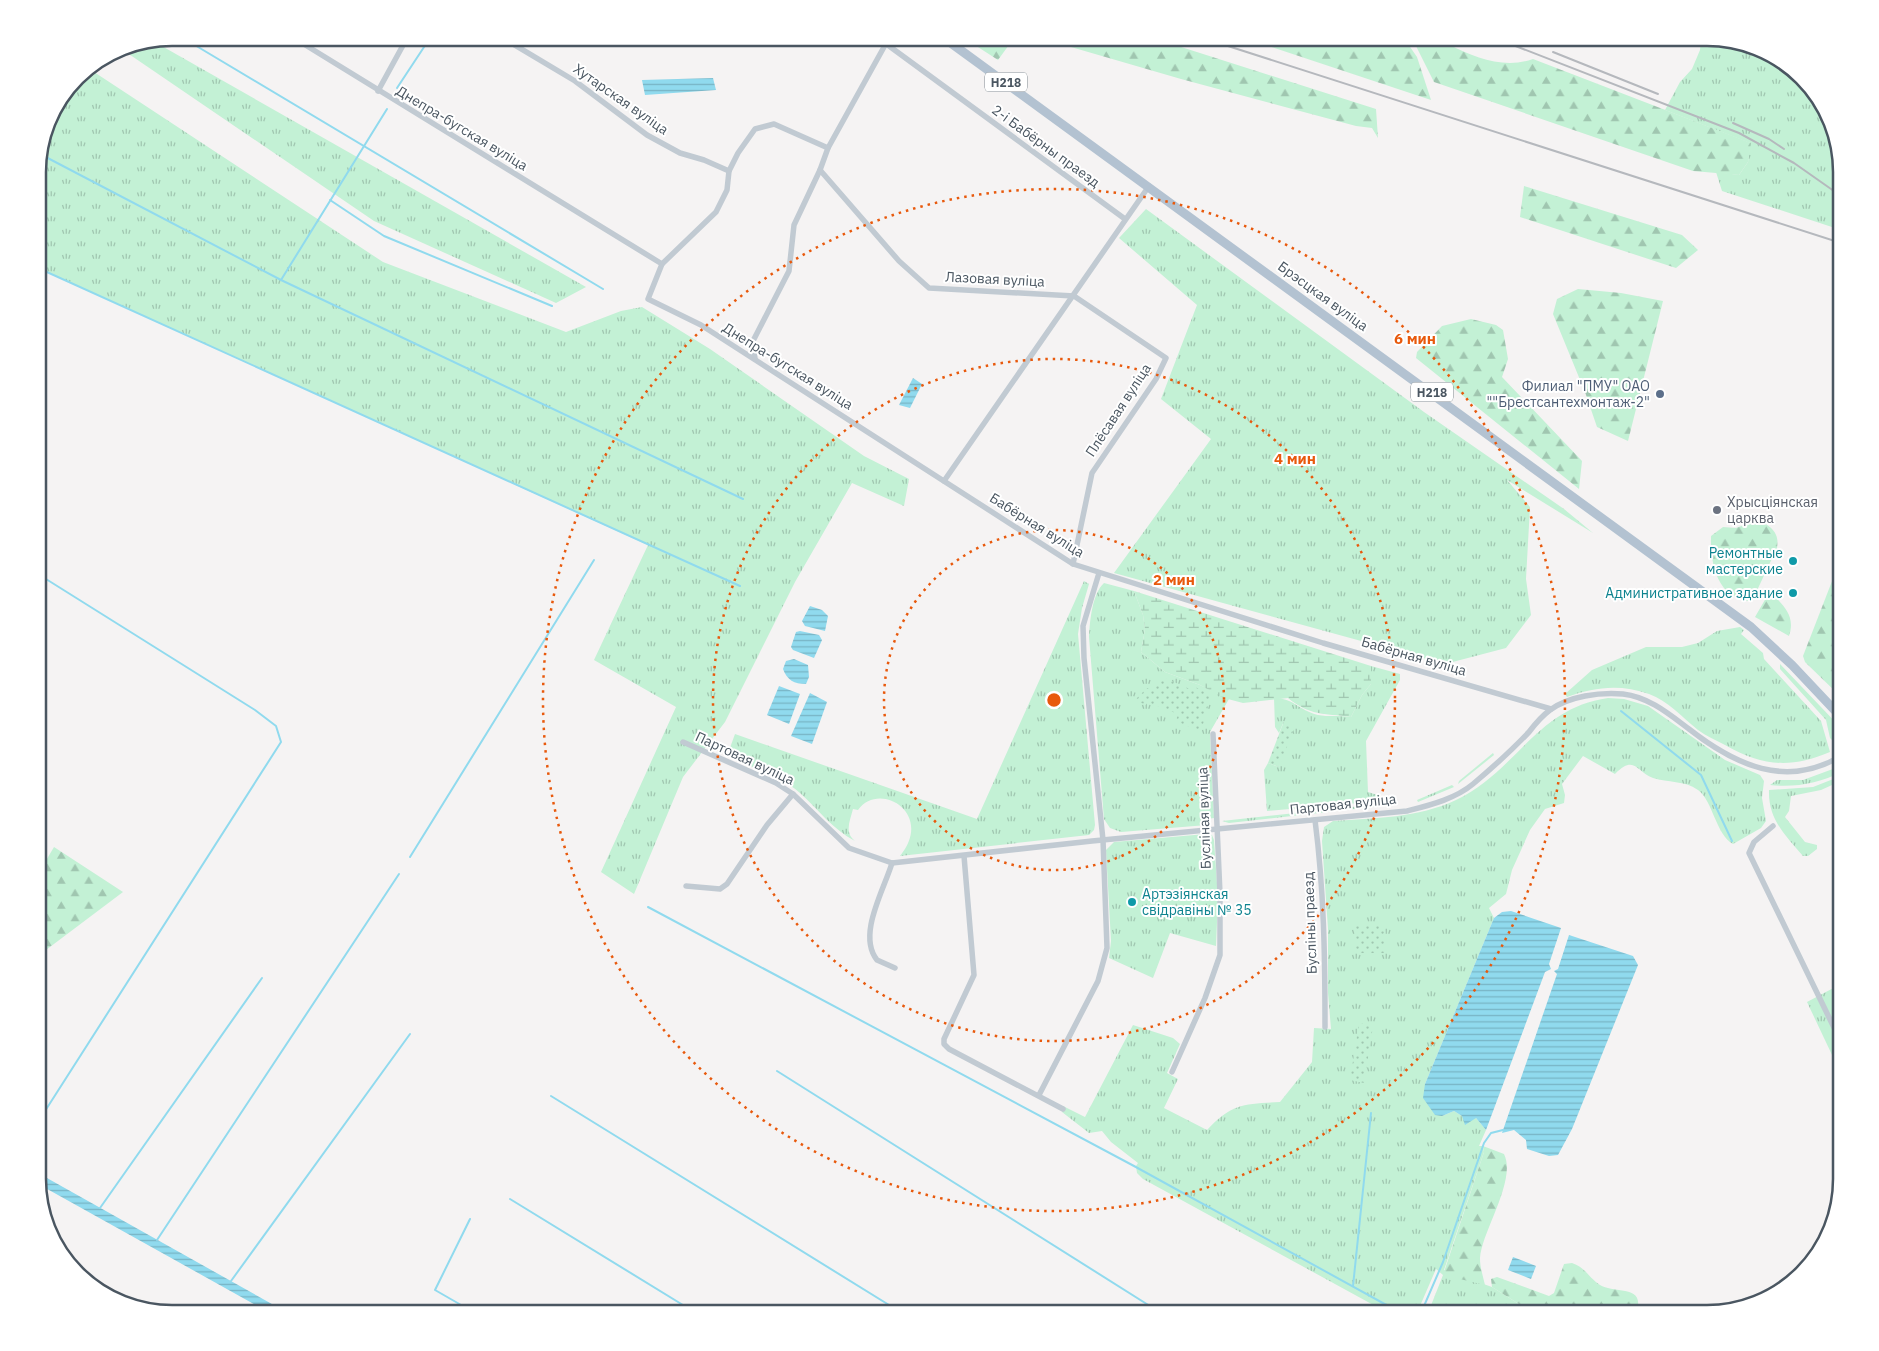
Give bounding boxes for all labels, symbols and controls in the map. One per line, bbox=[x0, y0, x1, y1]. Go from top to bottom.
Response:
street label: Хутарская вуліца bbox=[570, 59, 673, 139]
road number: Н218 bbox=[985, 72, 1027, 91]
street label: Днепра-бугская вуліца bbox=[393, 82, 532, 175]
street label: 2-і Бабёрны праезд bbox=[988, 101, 1104, 191]
street label: Брэсцкая вуліца bbox=[1274, 257, 1372, 335]
street label: Лазовая вуліца bbox=[945, 267, 1046, 291]
street label: Днепра-бугская вуліца bbox=[719, 318, 857, 414]
text: 6 мин bbox=[1394, 329, 1436, 348]
street label: Плёсавая вуліца bbox=[1081, 360, 1155, 460]
place label: Филиал "ПМУ" ОАО ""Брестсантехмонтаж-2" bbox=[1486, 377, 1650, 411]
road number: Н218 bbox=[1411, 382, 1453, 402]
marker: Филиал "ПМУ" ОАО ""Брестсантехмонтаж-2" bbox=[1654, 388, 1666, 400]
text: 4 мин bbox=[1274, 449, 1316, 468]
street label: Бабёрная вуліца bbox=[986, 489, 1088, 562]
place label: Хрысціянская царква bbox=[1727, 493, 1818, 527]
marker: Хрысціянская царква bbox=[1711, 504, 1723, 516]
place label: Ремонтные мастерские bbox=[1706, 544, 1783, 578]
marker: Ремонтные мастерские bbox=[1787, 555, 1799, 567]
text: 2 мин bbox=[1153, 570, 1195, 589]
place label: Административное здание bbox=[1605, 584, 1783, 602]
marker: Административное здание bbox=[1787, 587, 1799, 599]
street label: Бабёрная вуліца bbox=[1359, 632, 1469, 680]
centre of rings bbox=[1045, 691, 1063, 709]
street label: Партовая вуліца bbox=[693, 727, 798, 789]
street label: Бусліная вуліца bbox=[1193, 766, 1215, 869]
street label: Партовая вуліца bbox=[1289, 789, 1398, 819]
street label: Бусліны праезд bbox=[1299, 872, 1321, 974]
place label: Артэзіянская свідравіны № 35 bbox=[1142, 885, 1252, 919]
marker: Артэзіянская свідравіны № 35 bbox=[1126, 896, 1138, 908]

